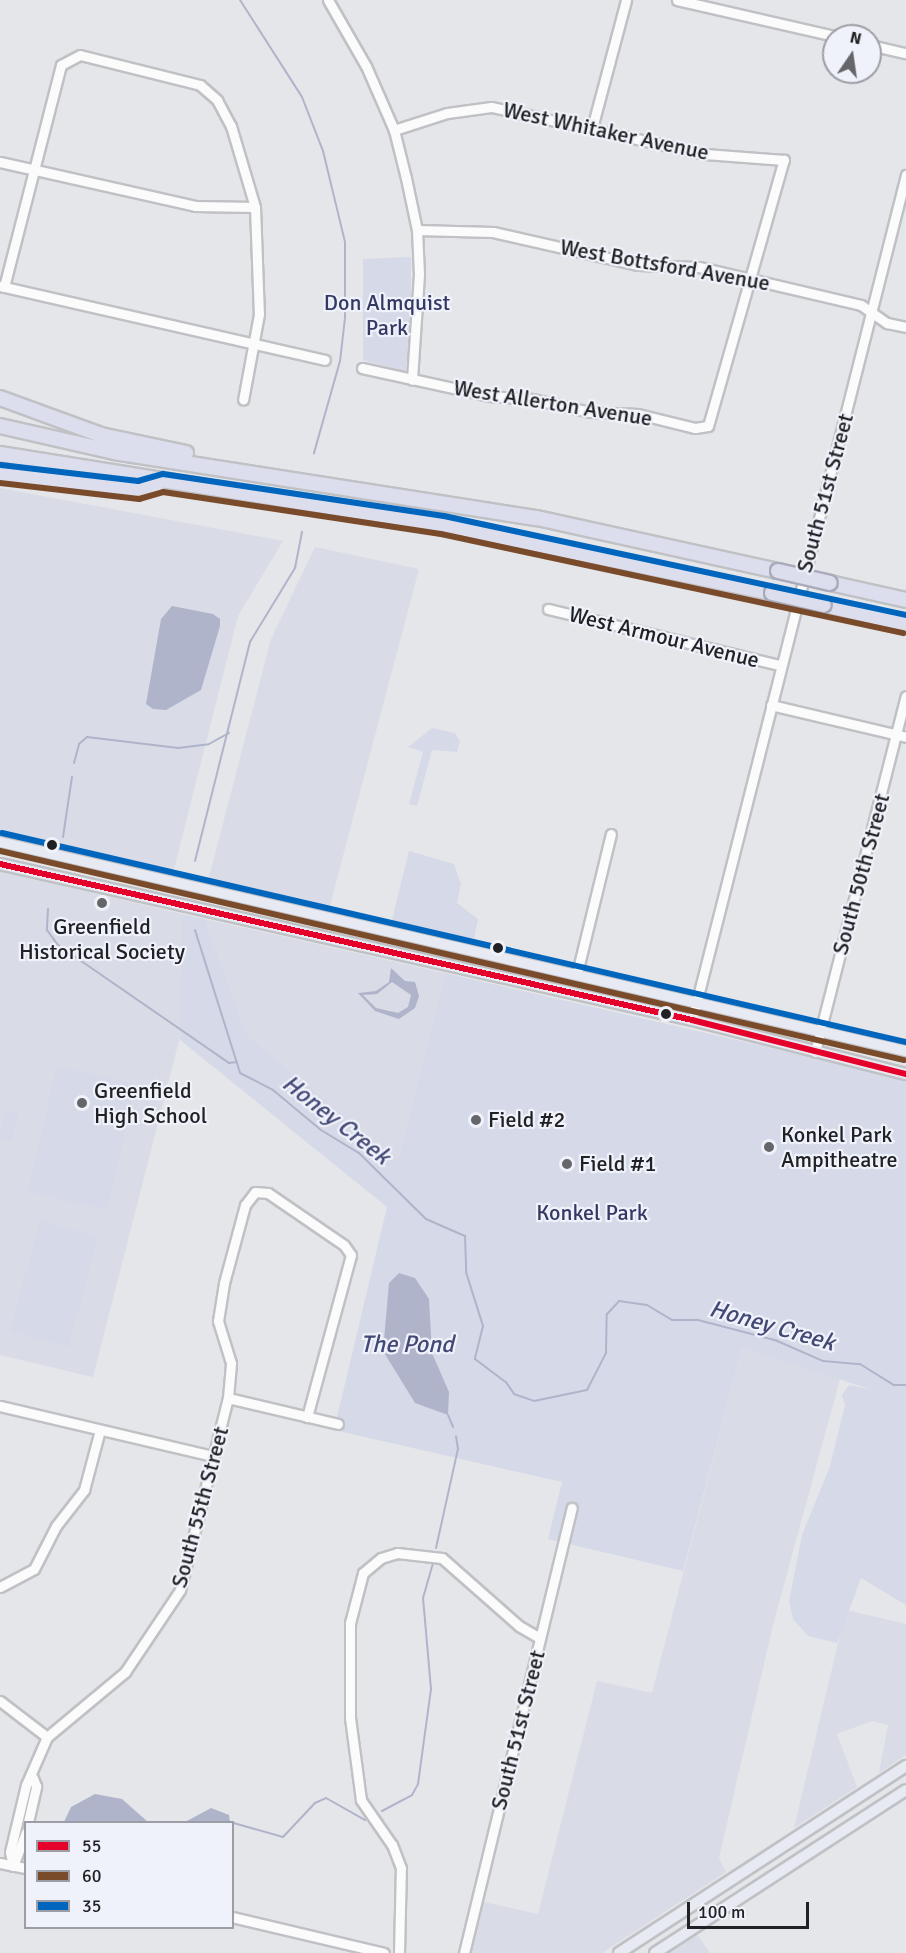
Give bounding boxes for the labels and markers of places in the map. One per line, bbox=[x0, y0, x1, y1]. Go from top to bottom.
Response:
unlabelled marker bbox=[46, 839, 58, 851]
marker: Greenfield Historical Society bbox=[95, 896, 109, 910]
place label: Greenfield Historical Society bbox=[19, 913, 185, 964]
unlabelled marker bbox=[492, 942, 504, 954]
unlabelled marker bbox=[660, 1008, 672, 1020]
place label: Greenfield High School bbox=[94, 1077, 207, 1128]
marker: Greenfield High School bbox=[75, 1096, 89, 1110]
place label: Field #2 bbox=[488, 1107, 565, 1133]
marker: Field #2 bbox=[469, 1113, 483, 1127]
place label: Konkel Park Ampitheatre bbox=[781, 1121, 897, 1172]
marker: Konkel Park Ampitheatre bbox=[762, 1140, 776, 1154]
place label: Field #1 bbox=[579, 1151, 656, 1177]
marker: Field #1 bbox=[560, 1157, 574, 1171]

